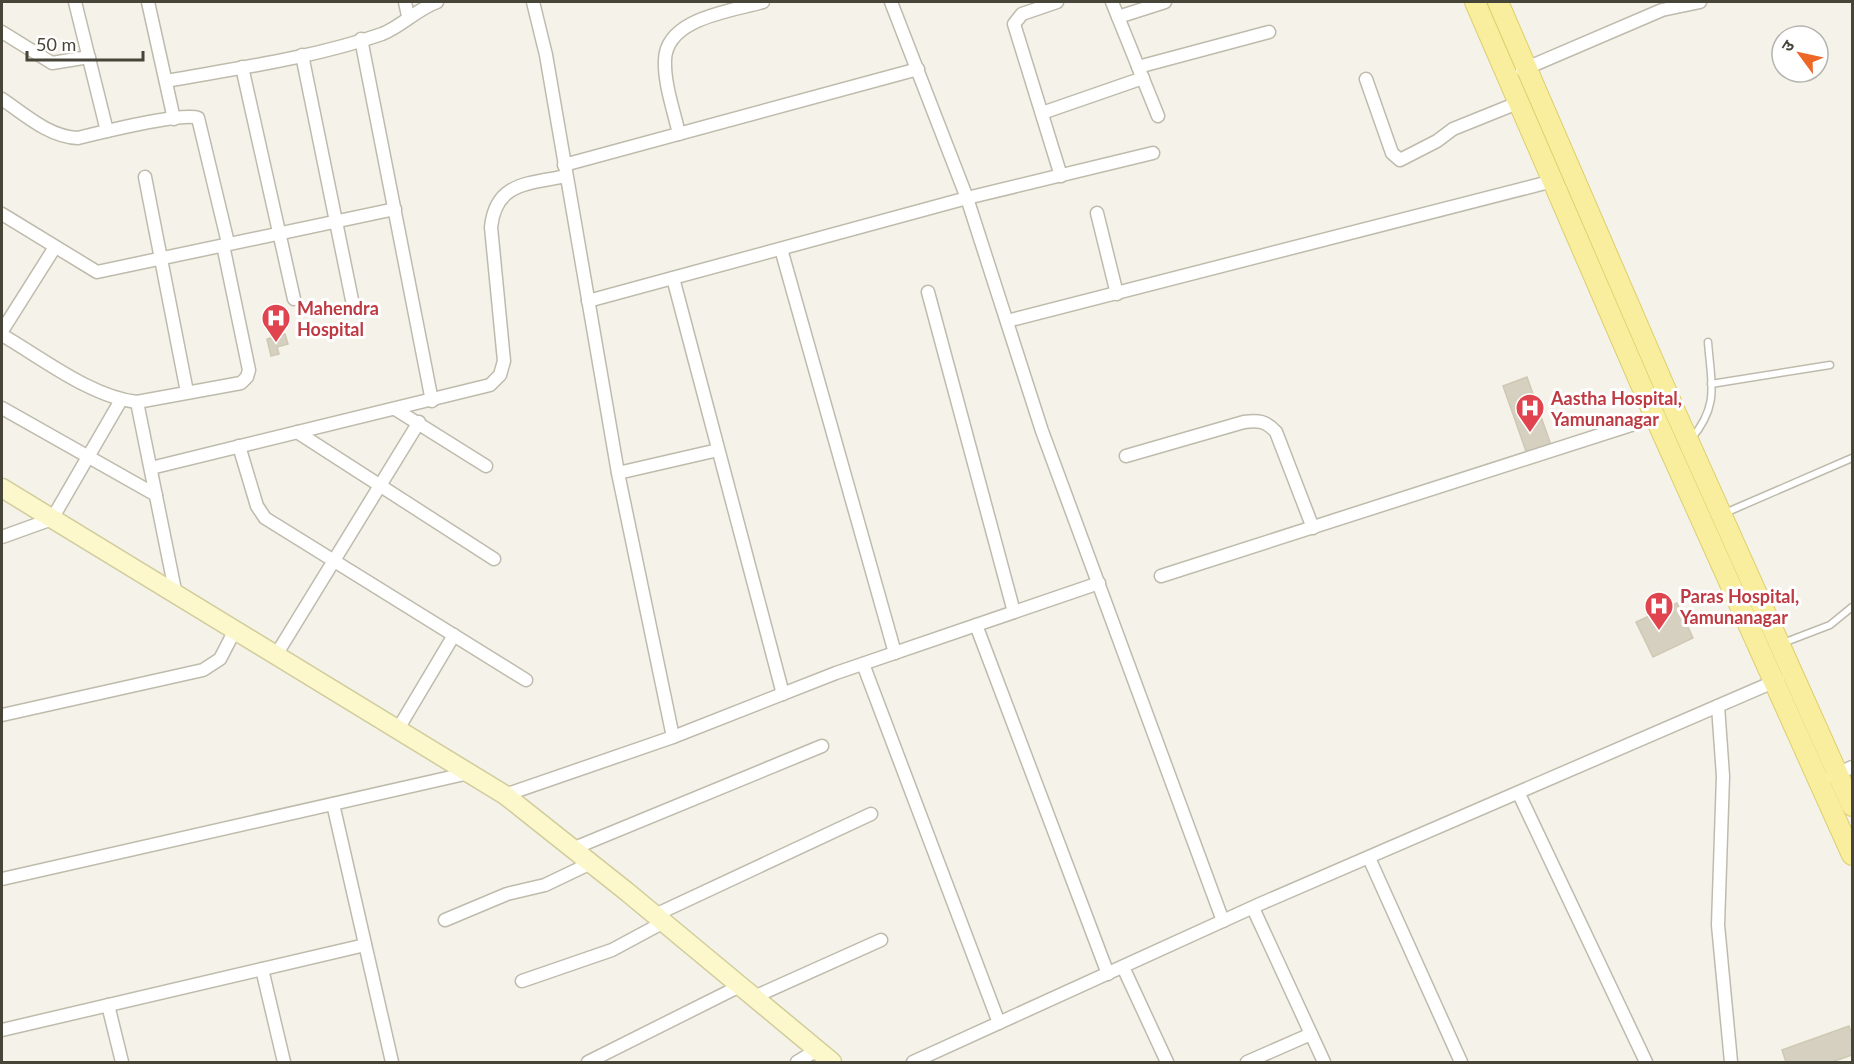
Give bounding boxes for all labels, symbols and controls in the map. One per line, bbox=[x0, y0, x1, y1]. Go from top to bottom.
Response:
scale bar bbox=[27, 24, 142, 62]
north arrow bbox=[1770, 24, 1830, 84]
text: 50 m bbox=[36, 33, 76, 55]
text: उ bbox=[1776, 36, 1798, 55]
place label: Mahendra Hospital bbox=[297, 297, 379, 340]
hospital icon: Mahendra Hospital bbox=[260, 302, 292, 344]
place label: Aastha Hospital, Yamunanagar bbox=[1550, 387, 1682, 430]
hospital icon: Aastha Hospital, Yamunanagar bbox=[1514, 392, 1546, 434]
place label: Paras Hospital, Yamunanagar bbox=[1679, 585, 1799, 628]
hospital icon: Paras Hospital, Yamunanagar bbox=[1643, 590, 1675, 632]

